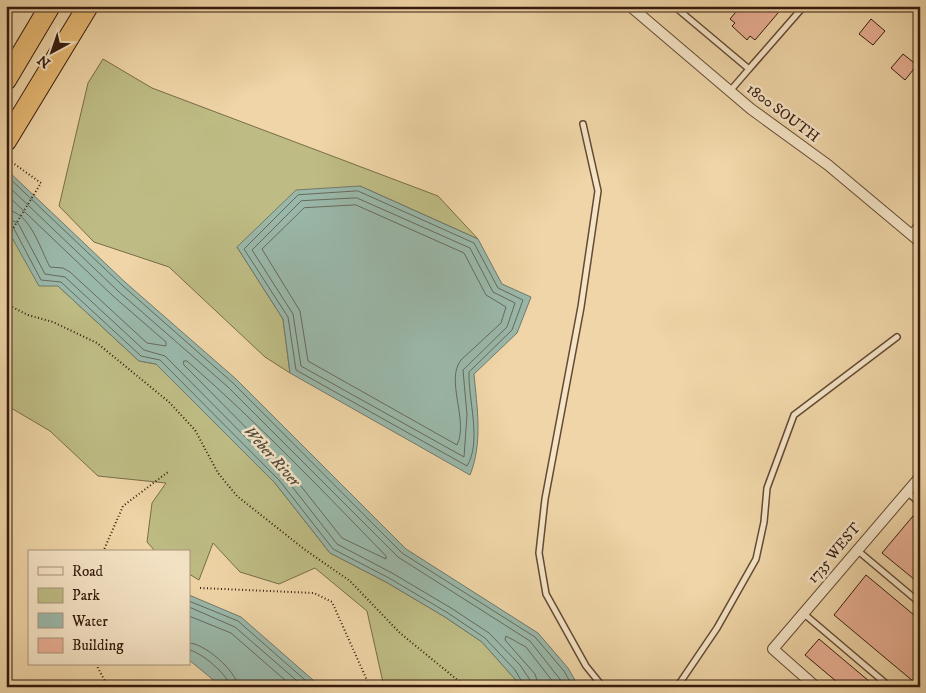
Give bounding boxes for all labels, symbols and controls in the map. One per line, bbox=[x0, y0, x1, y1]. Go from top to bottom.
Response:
north arrow bbox=[28, 28, 78, 78]
text: N bbox=[34, 50, 54, 72]
street label: 1800 SOUTH bbox=[743, 79, 823, 147]
water label: Weber River bbox=[239, 421, 305, 492]
street label: 1735 WEST bbox=[803, 518, 865, 587]
legend bbox=[28, 550, 190, 666]
text: Road bbox=[72, 562, 104, 581]
text: Park bbox=[72, 586, 101, 605]
text: Water bbox=[71, 612, 108, 631]
text: Building bbox=[72, 636, 124, 655]

